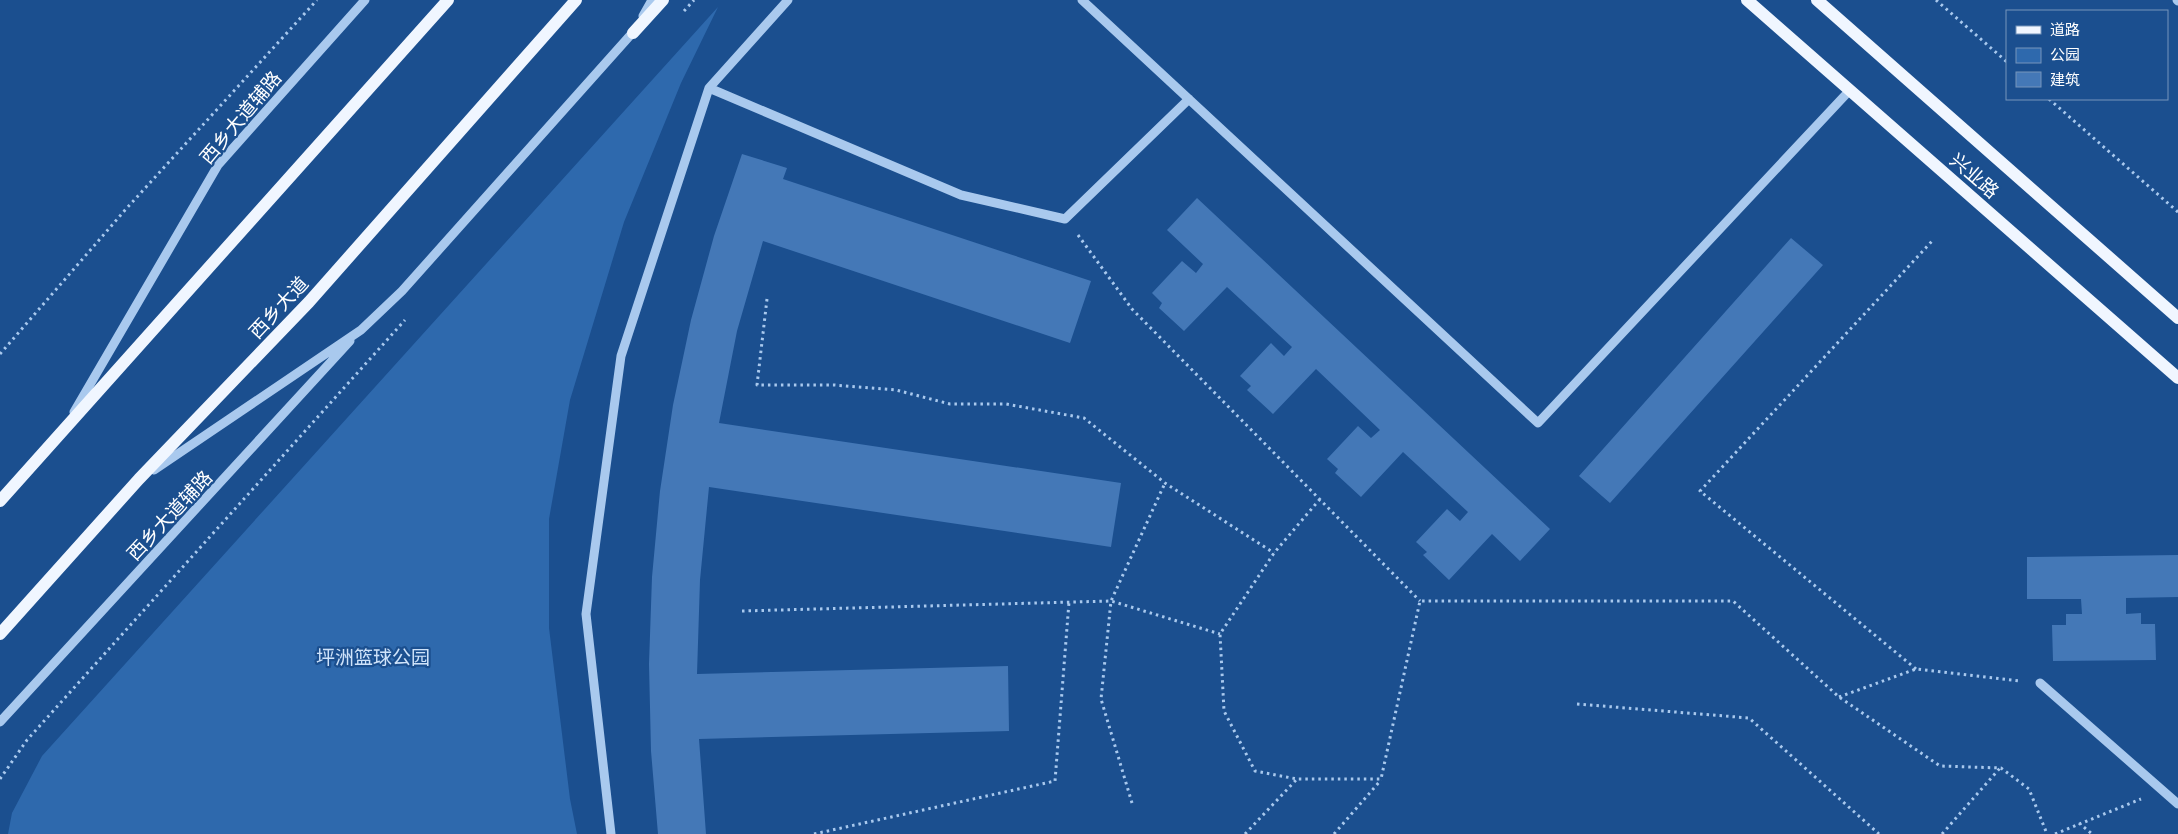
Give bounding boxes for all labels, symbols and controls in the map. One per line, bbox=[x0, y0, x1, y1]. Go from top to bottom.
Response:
legend bbox=[2006, 10, 2168, 100]
text: 道路 bbox=[2050, 20, 2080, 38]
text: 公园 bbox=[2050, 45, 2080, 63]
street label: 西乡大道辅路 bbox=[195, 66, 285, 168]
text: 建筑 bbox=[2050, 70, 2080, 88]
street label: 兴业路 bbox=[1946, 148, 2004, 202]
street label: 西乡大道 bbox=[244, 271, 312, 343]
street label: 西乡大道辅路 bbox=[122, 465, 216, 565]
park label: 坪洲篮球公园 bbox=[316, 645, 430, 668]

